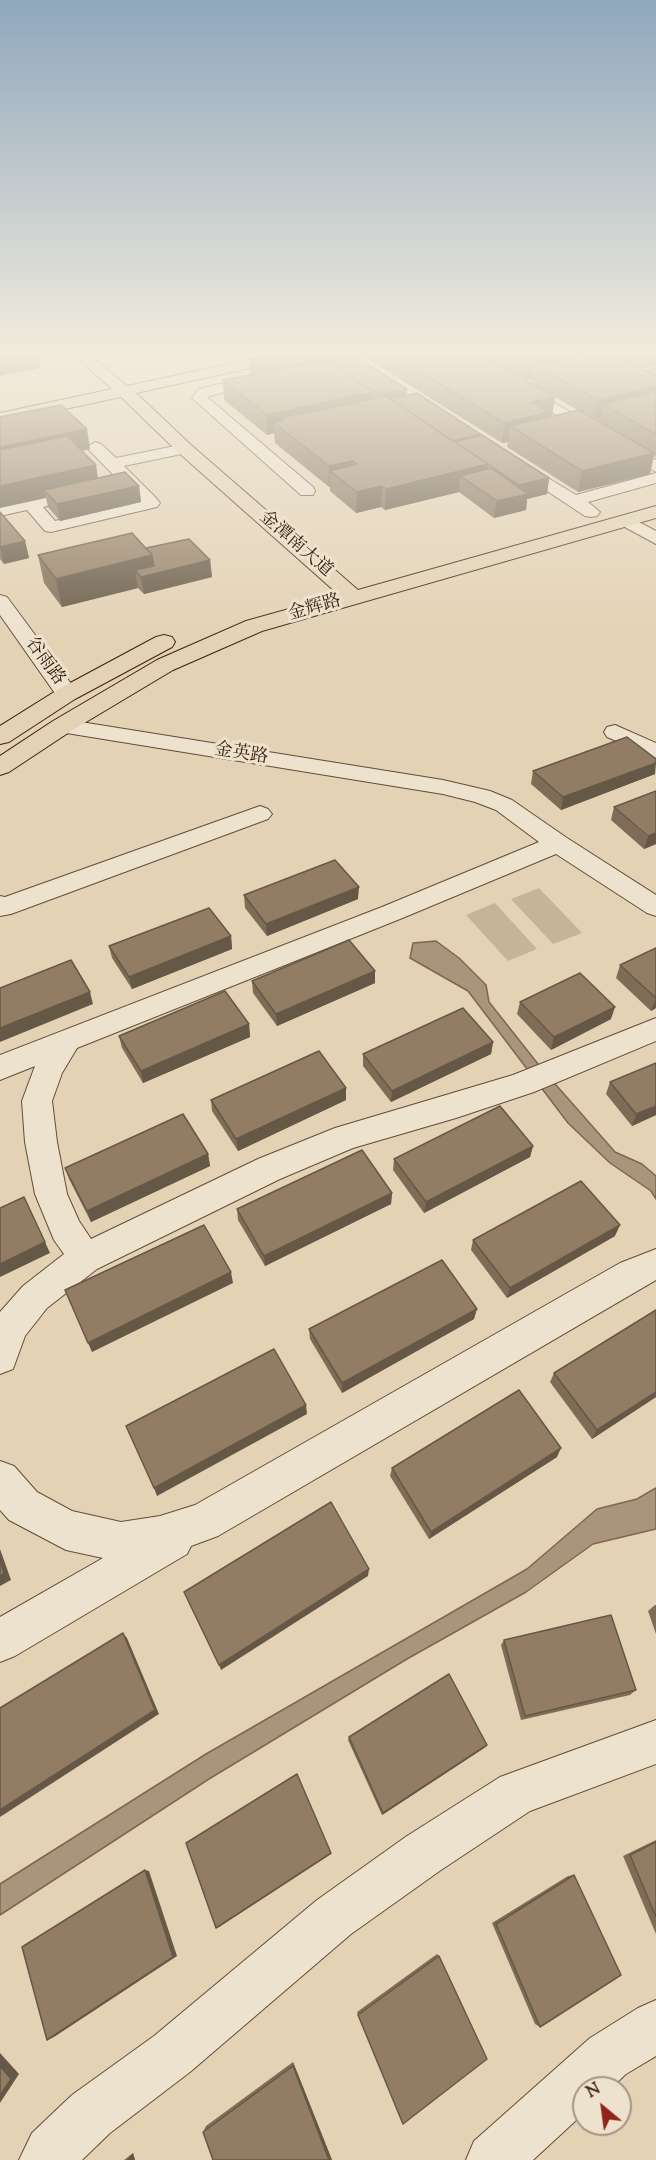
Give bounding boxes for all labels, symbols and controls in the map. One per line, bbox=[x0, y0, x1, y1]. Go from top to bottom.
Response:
street label: 金潭南大道 bbox=[254, 507, 336, 583]
street label: 金辉路 bbox=[286, 591, 344, 627]
street label: 谷雨路 bbox=[19, 634, 69, 690]
street label: 金英路 bbox=[213, 740, 269, 770]
north arrow bbox=[572, 2076, 632, 2136]
text: N bbox=[583, 2078, 605, 2105]

